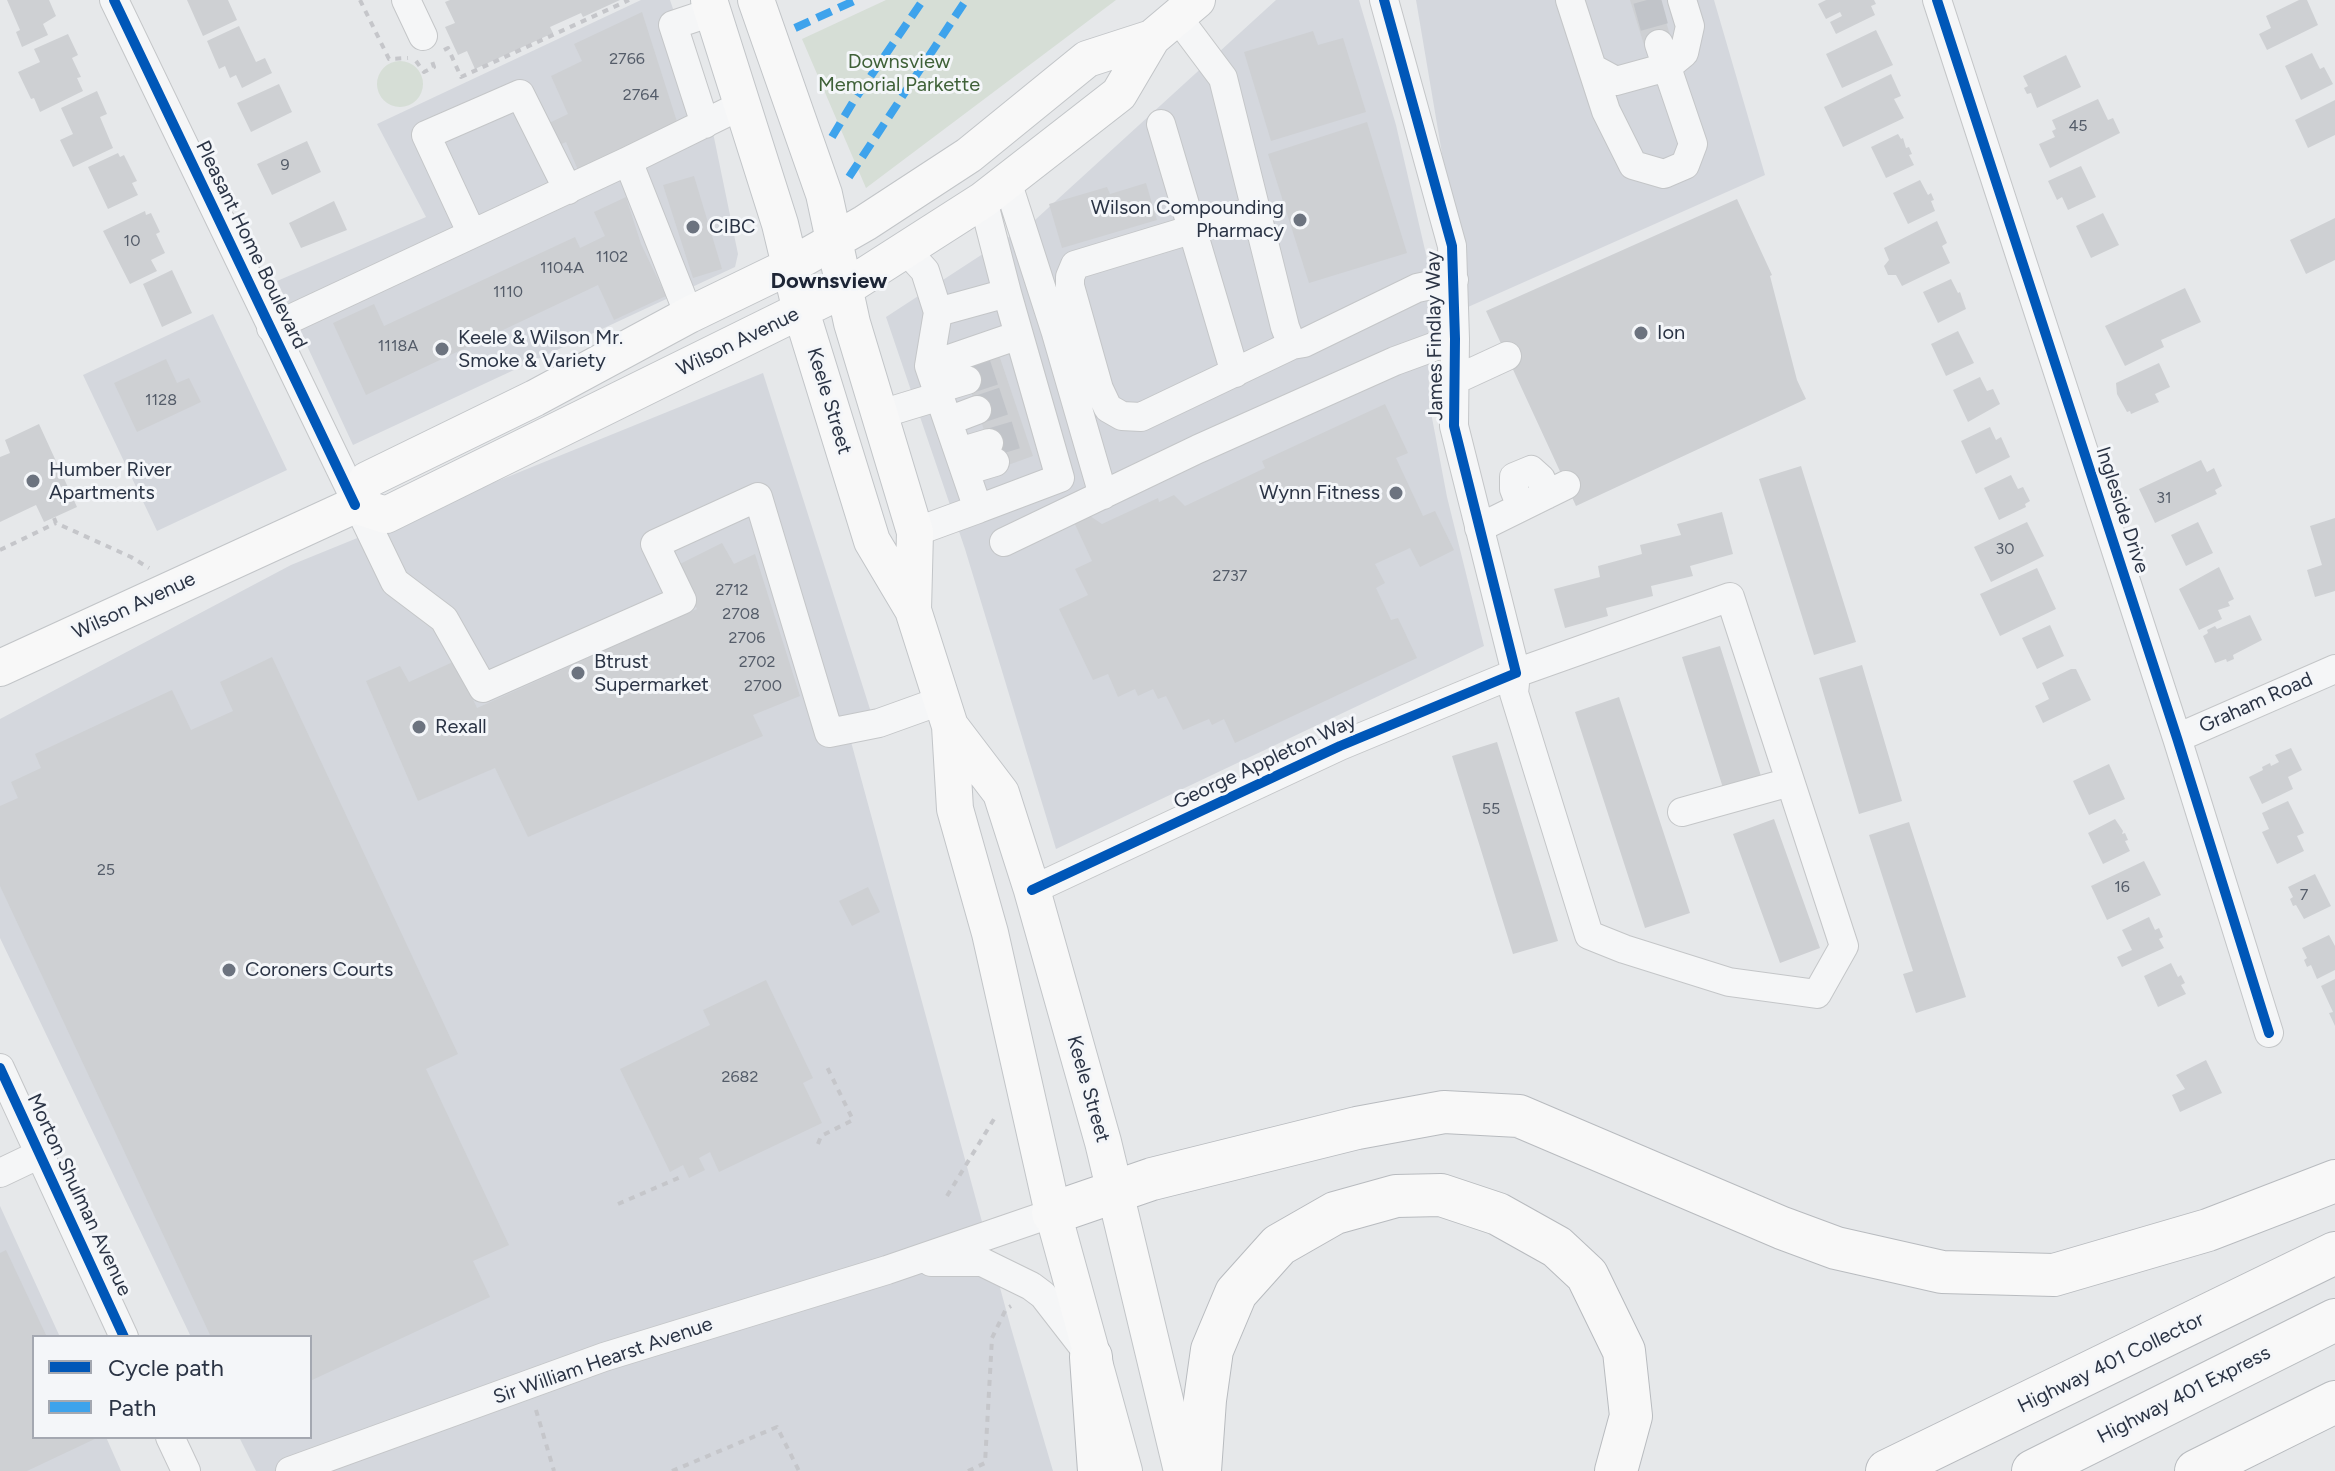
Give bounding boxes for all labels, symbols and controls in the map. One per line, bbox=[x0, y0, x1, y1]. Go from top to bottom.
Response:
house number: 2766 bbox=[609, 49, 645, 69]
park label: Downsview Memorial Parkette bbox=[818, 50, 980, 97]
house number: 2764 bbox=[623, 85, 659, 105]
house number: 45 bbox=[2068, 116, 2088, 136]
street label: Pleasant Home Boulevard bbox=[190, 137, 312, 353]
house number: 9 bbox=[280, 155, 290, 175]
place label: Wilson Compounding Pharmacy bbox=[1091, 196, 1284, 243]
marker: Wilson Compounding Pharmacy bbox=[1291, 211, 1309, 229]
place label: CIBC bbox=[709, 215, 755, 239]
marker: CIBC bbox=[684, 218, 702, 236]
house number: 10 bbox=[124, 231, 140, 251]
house number: 1102 bbox=[596, 247, 628, 267]
street label: James Findlay Way bbox=[1422, 251, 1448, 421]
house number: 1104A bbox=[540, 258, 584, 278]
district label: Downsview bbox=[771, 269, 887, 295]
house number: 1110 bbox=[493, 282, 523, 302]
street label: Wilson Avenue bbox=[673, 302, 803, 382]
place label: Ion bbox=[1657, 321, 1685, 345]
marker: Ion bbox=[1632, 324, 1650, 342]
place label: Keele & Wilson Mr. Smoke & Variety bbox=[458, 326, 623, 373]
house number: 1118A bbox=[378, 336, 418, 356]
marker: Keele & Wilson Mr. Smoke & Variety bbox=[433, 340, 451, 358]
street label: Keele Street bbox=[801, 345, 857, 457]
house number: 1128 bbox=[145, 390, 177, 410]
street label: Ingleside Drive bbox=[2090, 444, 2154, 576]
place label: Humber River Apartments bbox=[49, 458, 172, 505]
marker: Humber River Apartments bbox=[24, 472, 42, 490]
place label: Wynn Fitness bbox=[1259, 481, 1380, 505]
marker: Wynn Fitness bbox=[1387, 484, 1405, 502]
house number: 31 bbox=[2156, 488, 2172, 508]
house number: 30 bbox=[1996, 539, 2014, 559]
house number: 2737 bbox=[1213, 566, 1247, 586]
street label: Wilson Avenue bbox=[69, 567, 199, 645]
house number: 2712 bbox=[715, 580, 749, 600]
house number: 2708 bbox=[722, 604, 760, 624]
house number: 2706 bbox=[729, 628, 765, 648]
place label: Btrust Supermarket bbox=[594, 650, 709, 697]
house number: 2702 bbox=[739, 652, 775, 672]
marker: Btrust Supermarket bbox=[569, 664, 587, 682]
street label: Graham Road bbox=[2196, 667, 2316, 739]
house number: 2700 bbox=[744, 676, 782, 696]
street label: George Appleton Way bbox=[1170, 709, 1360, 815]
place label: Rexall bbox=[435, 715, 487, 739]
marker: Rexall bbox=[410, 718, 428, 736]
house number: 55 bbox=[1482, 799, 1500, 819]
house number: 25 bbox=[97, 860, 115, 880]
house number: 16 bbox=[2114, 877, 2130, 897]
house number: 7 bbox=[2300, 885, 2308, 905]
place label: Coroners Courts bbox=[245, 958, 393, 982]
marker: Coroners Courts bbox=[220, 961, 238, 979]
street label: Keele Street bbox=[1061, 1033, 1115, 1145]
house number: 2682 bbox=[722, 1067, 758, 1087]
street label: Morton Shulman Avenue bbox=[22, 1090, 136, 1300]
street label: Highway 401 Collector bbox=[2014, 1307, 2208, 1419]
street label: Sir William Hearst Avenue bbox=[490, 1312, 716, 1410]
legend bbox=[32, 1335, 312, 1439]
street label: Highway 401 Express bbox=[2093, 1341, 2275, 1449]
text: Cycle path bbox=[108, 1353, 224, 1382]
text: Path bbox=[108, 1393, 156, 1422]

